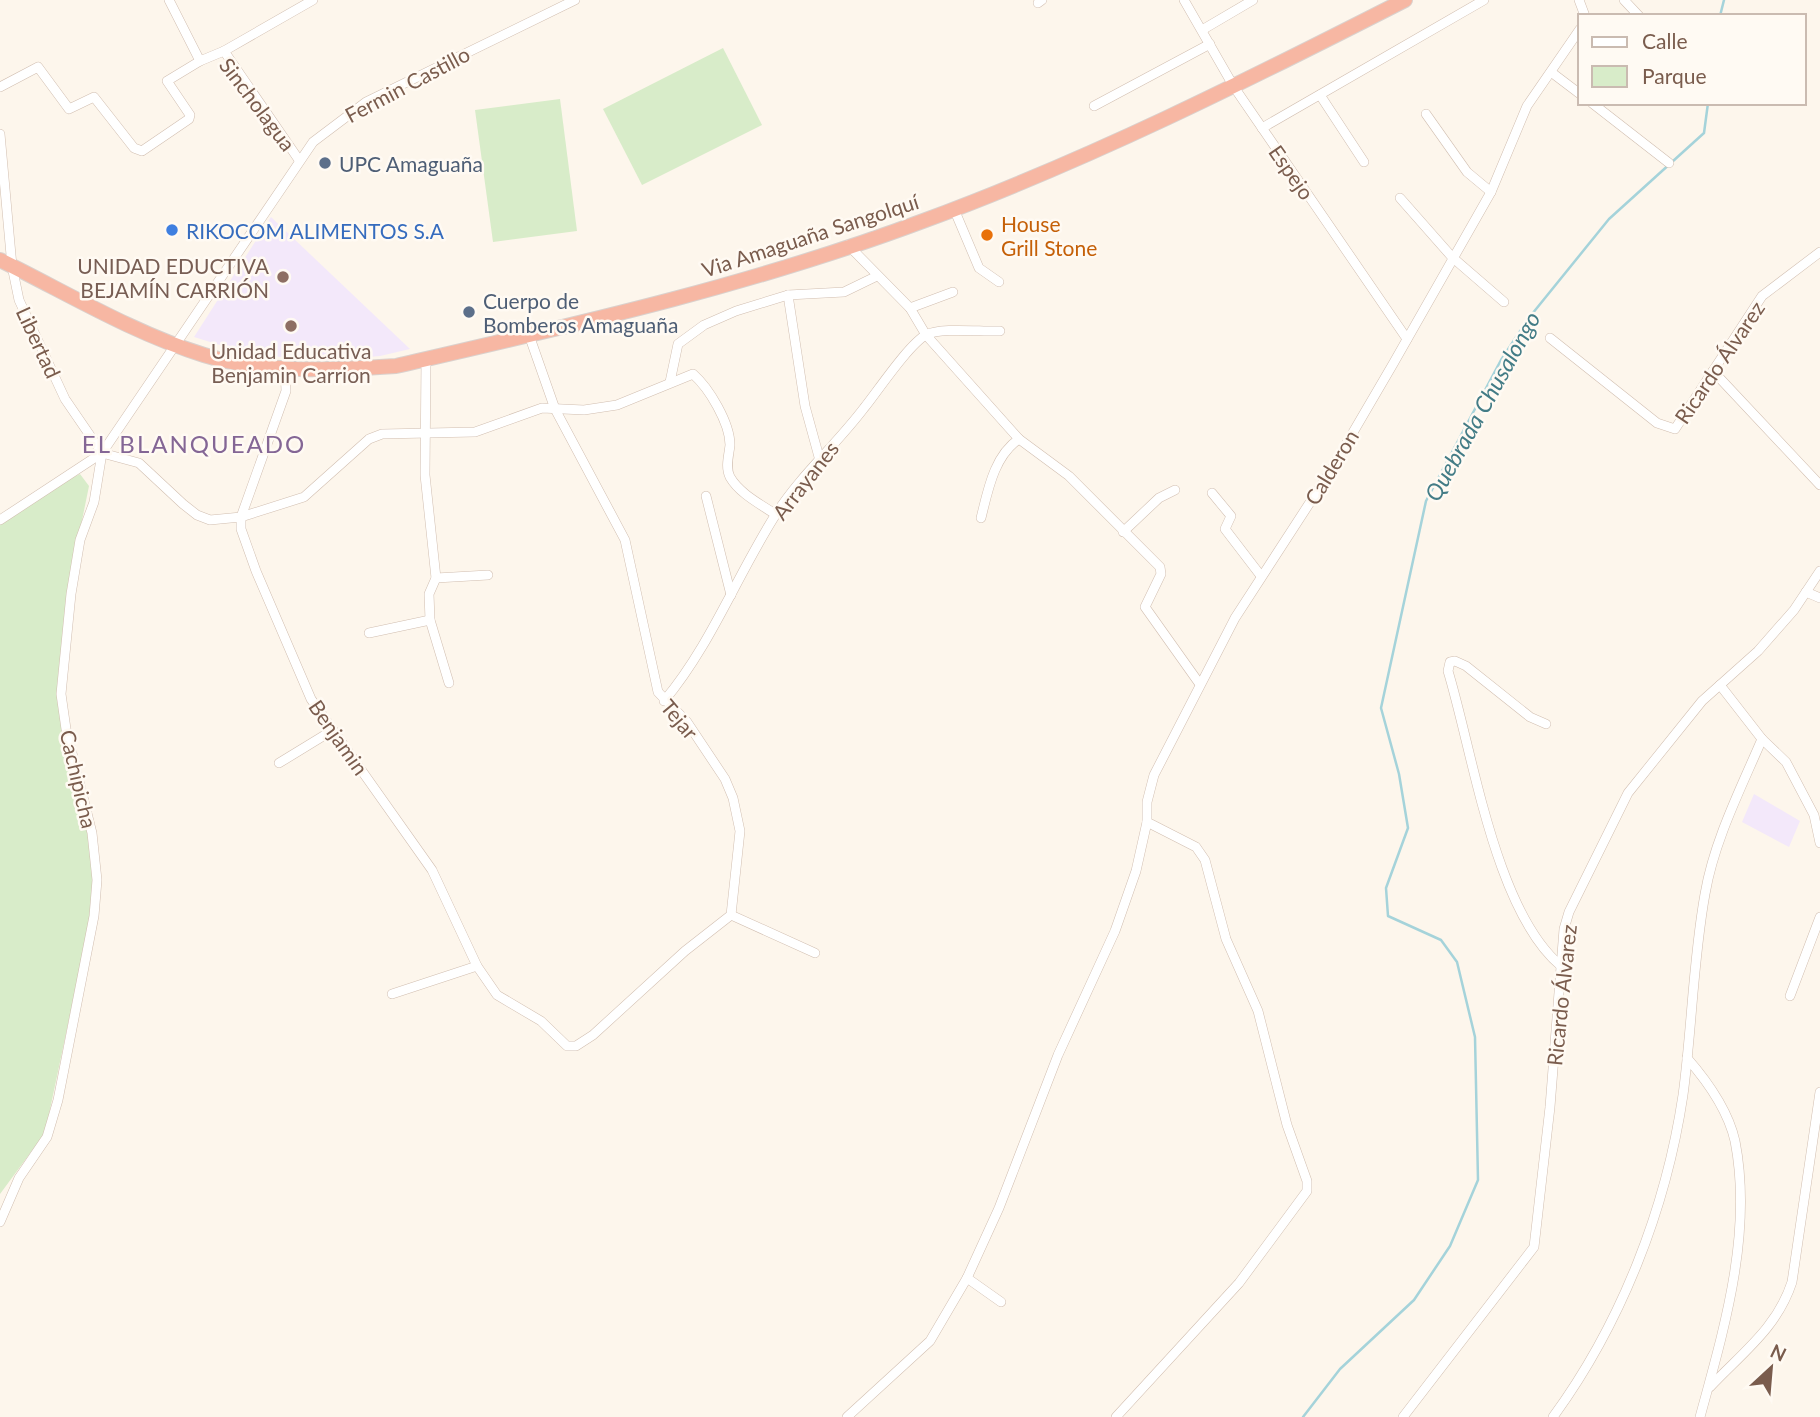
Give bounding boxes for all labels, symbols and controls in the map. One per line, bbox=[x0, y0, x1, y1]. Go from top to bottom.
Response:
legend bbox=[1578, 14, 1806, 105]
text: Calle bbox=[1642, 28, 1687, 53]
street label: Fermin Castillo bbox=[340, 41, 474, 127]
street label: Sincholagua bbox=[215, 52, 301, 156]
text: Parque bbox=[1642, 63, 1707, 88]
street label: Espejo bbox=[1264, 140, 1320, 204]
place label: UPC Amaguaña bbox=[339, 151, 483, 176]
marker: UPC Amaguaña bbox=[317, 155, 333, 171]
street label: Via Amaguaña Sangolquí bbox=[698, 188, 922, 282]
place label: House Grill Stone bbox=[1001, 211, 1097, 260]
place label: RIKOCOM ALIMENTOS S.A bbox=[186, 218, 445, 243]
marker: RIKOCOM ALIMENTOS S.A bbox=[164, 222, 180, 238]
marker: House Grill Stone bbox=[979, 227, 995, 243]
place label: UNIDAD EDUCTIVA BEJAMÍN CARRIÓN bbox=[77, 253, 270, 302]
marker: UNIDAD EDUCTIVA BEJAMÍN CARRIÓN bbox=[275, 269, 291, 285]
place label: Cuerpo de Bomberos Amaguaña bbox=[483, 288, 678, 337]
street label: Ricardo Álvarez bbox=[1669, 296, 1769, 428]
street label: Libertad bbox=[12, 302, 66, 382]
marker: Cuerpo de Bomberos Amaguaña bbox=[461, 304, 477, 320]
water label: Quebrada Chusalongo bbox=[1418, 306, 1546, 506]
marker: Unidad Educativa Benjamin Carrion bbox=[283, 318, 299, 334]
place label: Unidad Educativa Benjamin Carrion bbox=[211, 338, 371, 387]
street label: Calderon bbox=[1299, 425, 1363, 509]
district label: EL BLANQUEADO bbox=[82, 429, 306, 458]
street label: Arrayanes bbox=[767, 436, 843, 524]
street label: Tejar bbox=[656, 694, 704, 744]
street label: Benjamin bbox=[304, 695, 374, 779]
street label: Cachipicha bbox=[56, 727, 102, 831]
street label: Ricardo Álvarez bbox=[1541, 923, 1581, 1067]
north arrow bbox=[1736, 1333, 1806, 1403]
text: N bbox=[1767, 1339, 1790, 1366]

